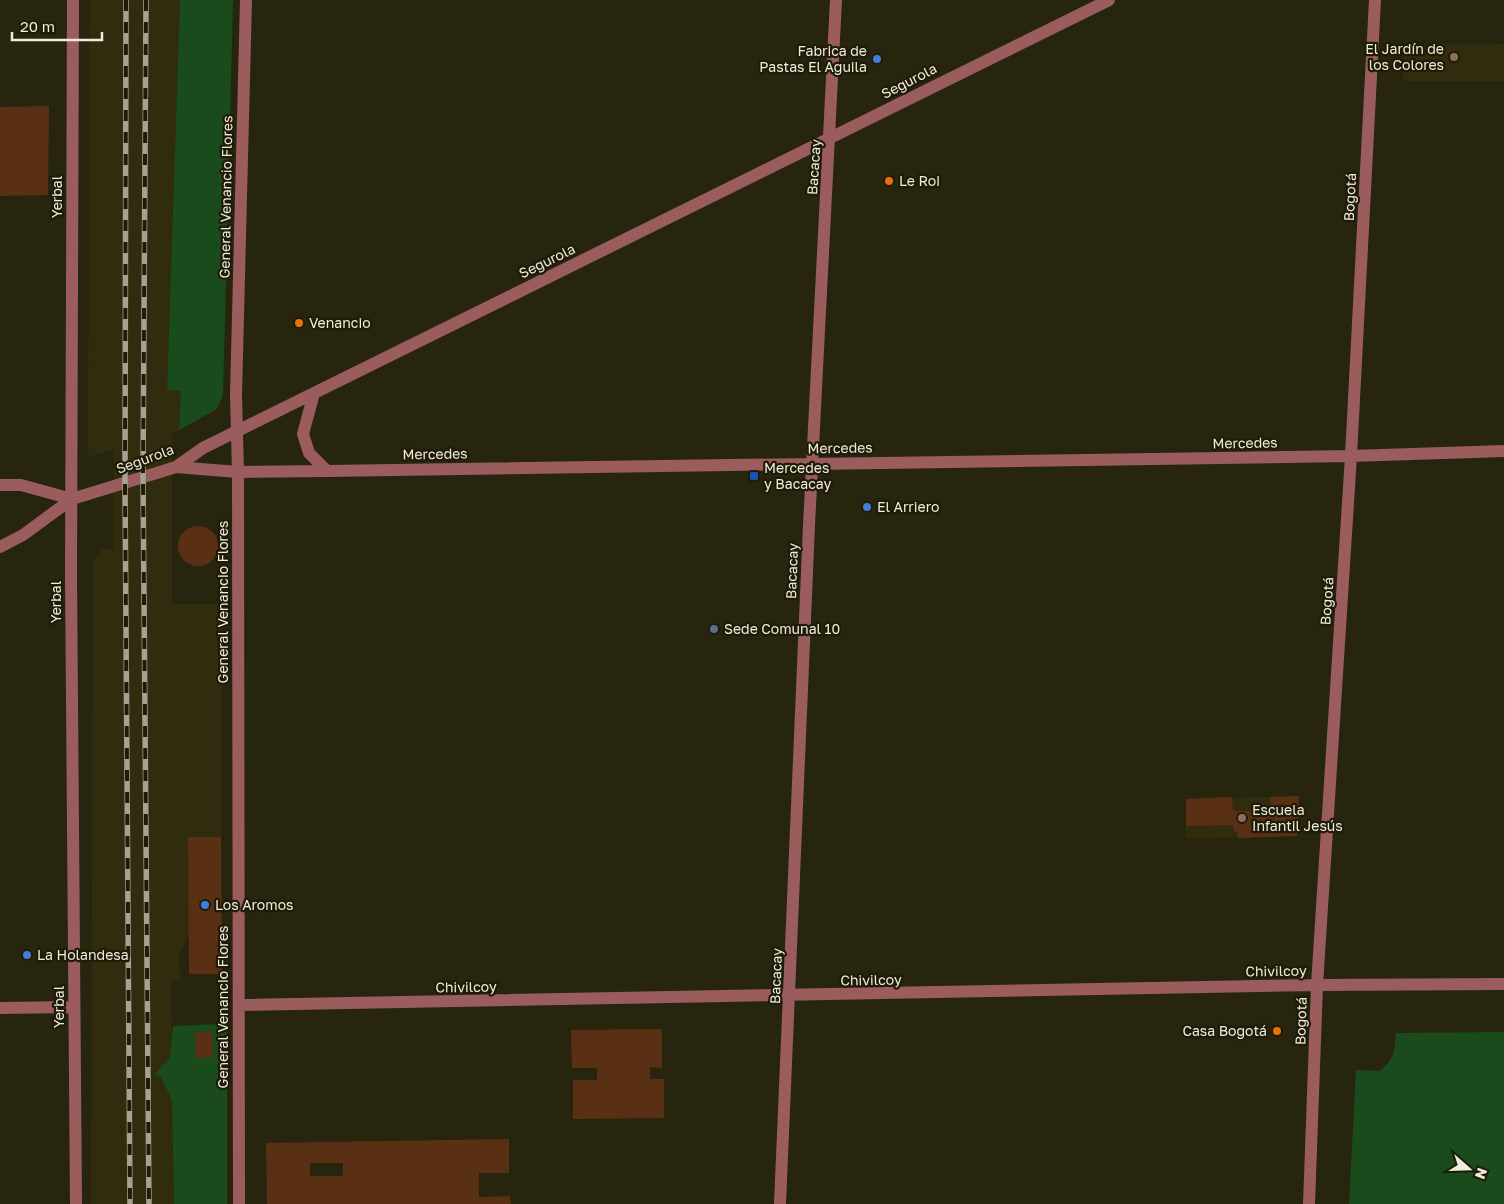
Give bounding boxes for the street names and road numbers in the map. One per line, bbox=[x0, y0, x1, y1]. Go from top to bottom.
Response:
street label: Segurola bbox=[878, 59, 939, 102]
street label: General Venancio Flores bbox=[216, 115, 235, 279]
street label: Bacacay bbox=[803, 138, 824, 195]
street label: Bogotá bbox=[1340, 172, 1359, 222]
street label: Yerbal bbox=[48, 176, 65, 218]
street label: Segurola bbox=[516, 240, 578, 281]
street label: Mercedes bbox=[1212, 433, 1278, 452]
street label: Mercedes bbox=[807, 438, 873, 457]
street label: Segurola bbox=[114, 440, 176, 477]
street label: Mercedes bbox=[402, 444, 468, 463]
street label: General Venancio Flores bbox=[214, 521, 231, 683]
street label: Bacacay bbox=[782, 543, 801, 599]
street label: Bogotá bbox=[1316, 576, 1337, 626]
street label: Yerbal bbox=[47, 581, 64, 623]
street label: General Venancio Flores bbox=[214, 926, 231, 1088]
street label: Bacacay bbox=[766, 948, 785, 1004]
street label: Chivilcoy bbox=[1245, 961, 1307, 980]
street label: Chivilcoy bbox=[840, 970, 902, 989]
street label: Chivilcoy bbox=[435, 977, 497, 996]
street label: Yerbal bbox=[50, 986, 67, 1028]
street label: Bogotá bbox=[1291, 997, 1310, 1045]

